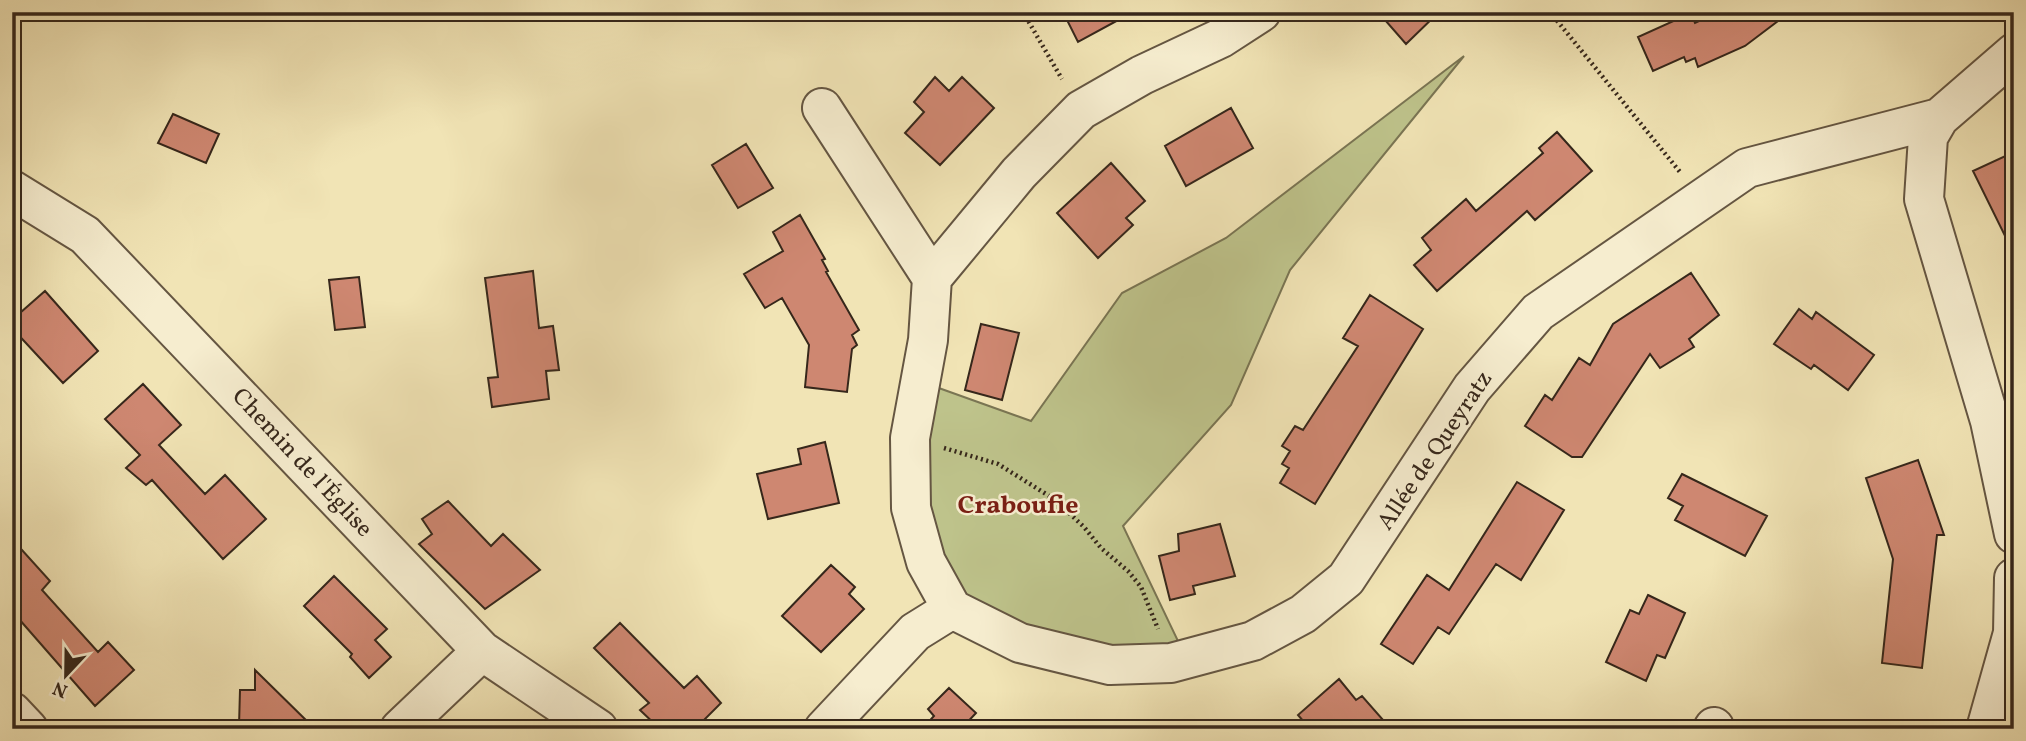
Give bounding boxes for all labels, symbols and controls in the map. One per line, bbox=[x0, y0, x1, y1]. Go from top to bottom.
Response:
street label: Allée de Queyratz bbox=[1370, 365, 1502, 538]
street label: Chemin de l'Église bbox=[223, 381, 380, 546]
district label: Craboufie bbox=[957, 488, 1079, 524]
north arrow bbox=[32, 640, 102, 710]
text: N bbox=[49, 674, 72, 704]

